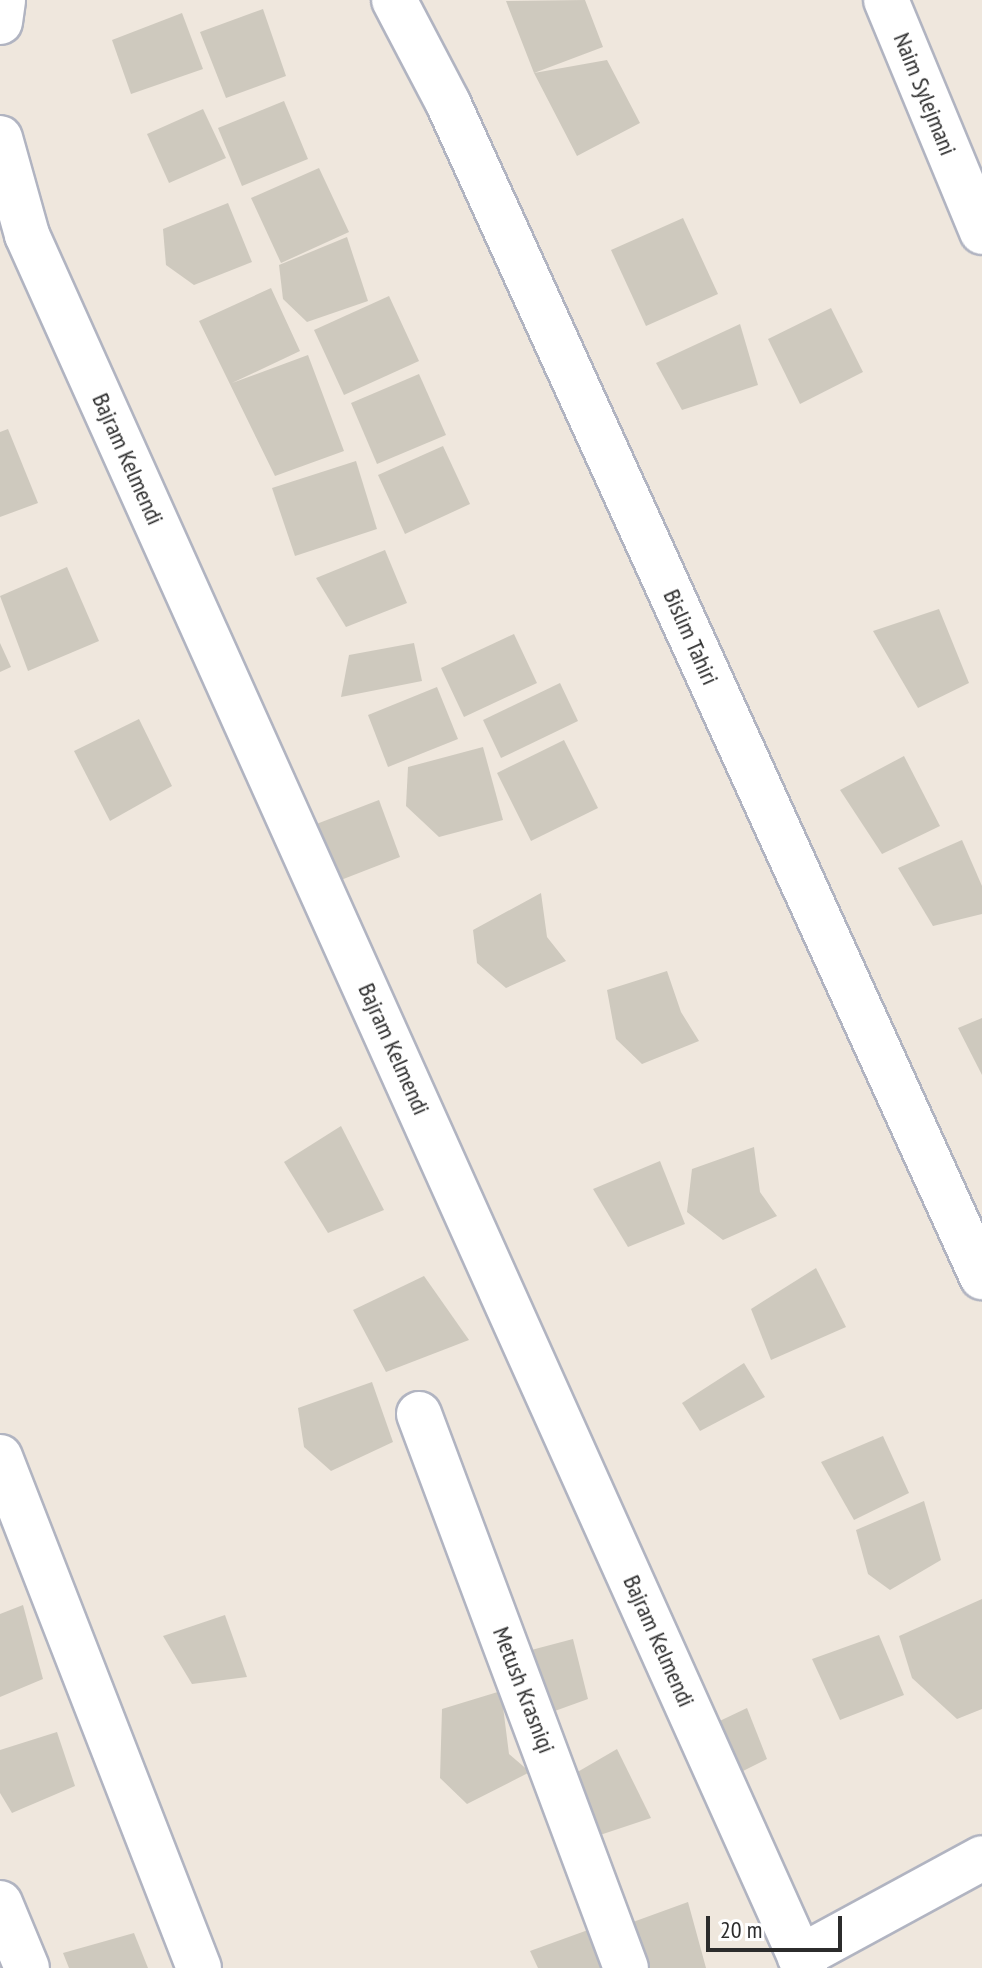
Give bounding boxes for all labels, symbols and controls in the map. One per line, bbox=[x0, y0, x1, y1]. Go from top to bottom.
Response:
street label: Naim Sylejmani bbox=[887, 29, 963, 159]
street label: Bajram Kelmendi bbox=[86, 389, 170, 529]
street label: Bislim Tahiri bbox=[657, 585, 725, 689]
street label: Bajram Kelmendi bbox=[352, 979, 436, 1119]
street label: Bajram Kelmendi bbox=[617, 1571, 701, 1711]
street label: Metush Krasniqi bbox=[487, 1623, 561, 1757]
scale bar bbox=[710, 1900, 846, 1950]
text: 20 m bbox=[720, 1914, 762, 1945]

